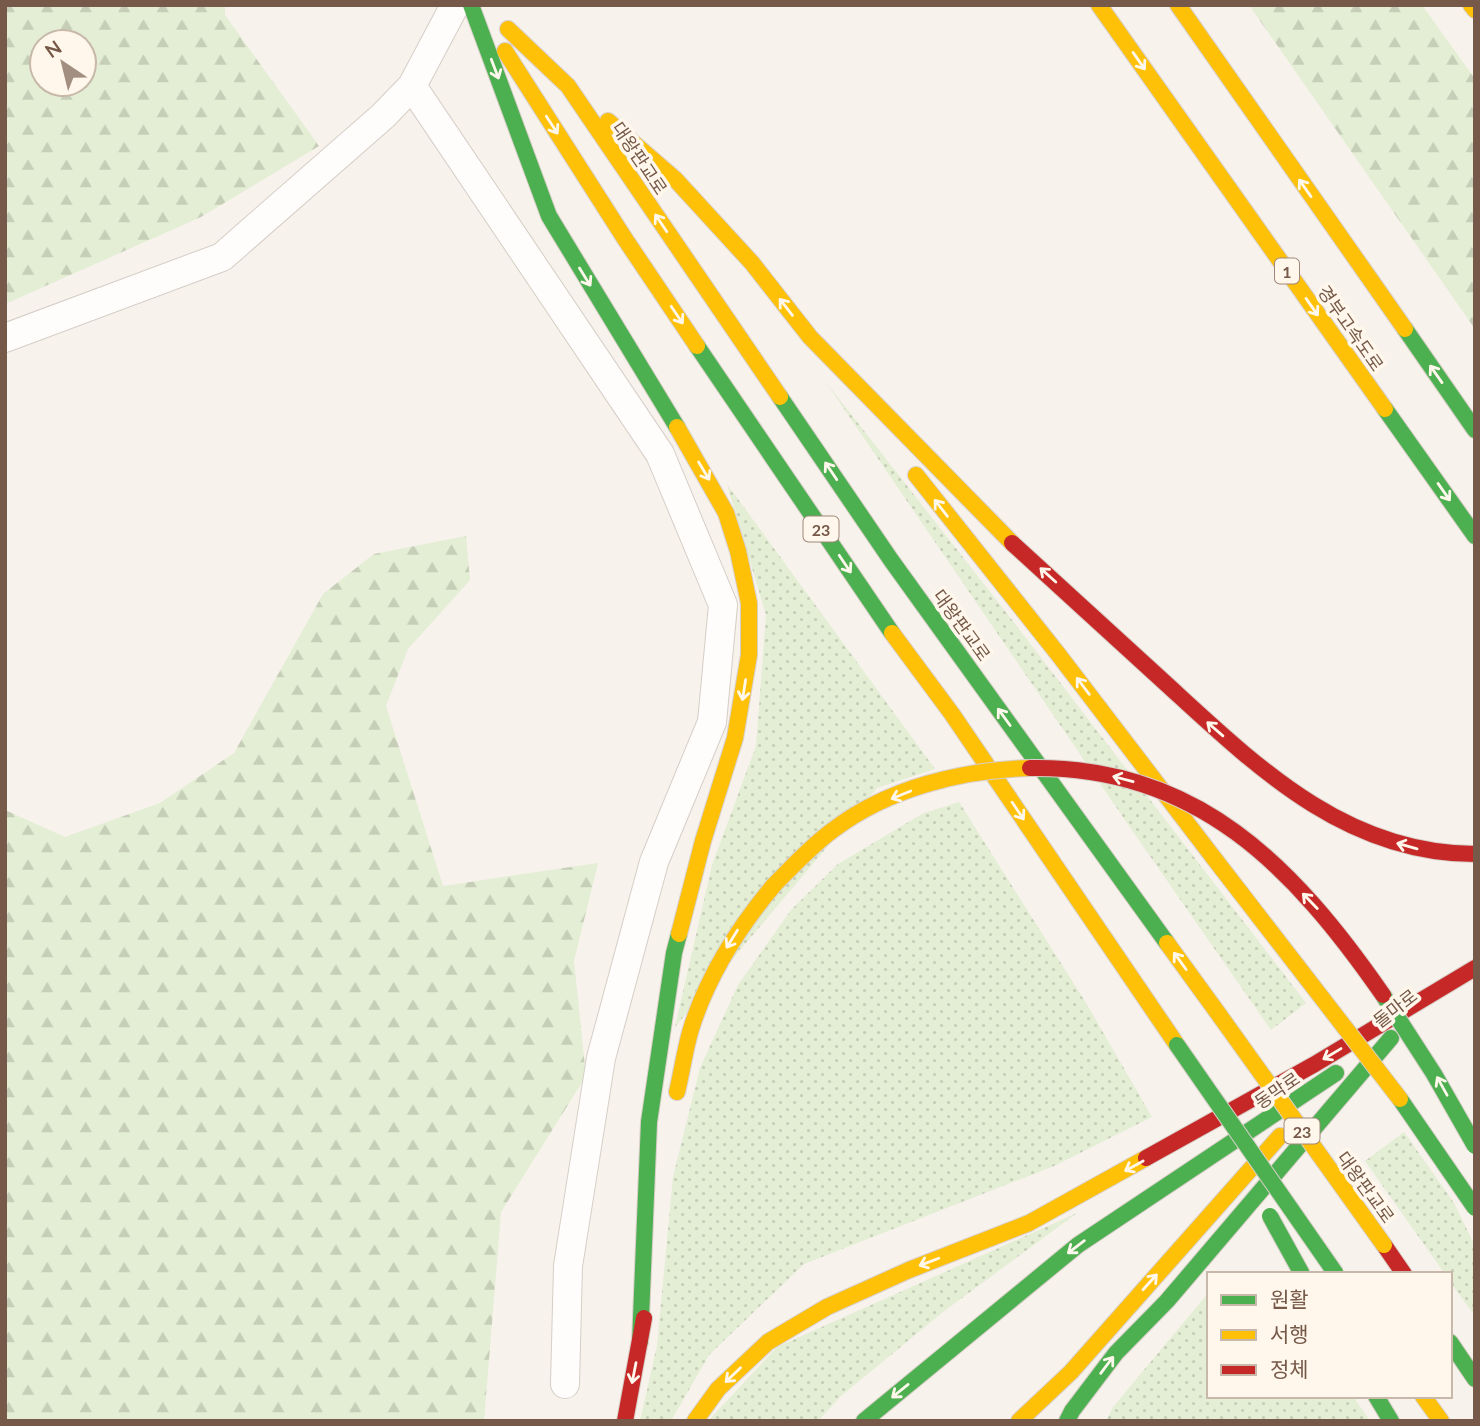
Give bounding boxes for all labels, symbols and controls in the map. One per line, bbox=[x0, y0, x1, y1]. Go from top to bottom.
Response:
north arrow bbox=[28, 28, 98, 98]
text: N bbox=[40, 35, 66, 62]
one-way arrow bbox=[1132, 51, 1146, 70]
one-way arrow bbox=[489, 58, 502, 80]
one-way arrow bbox=[545, 114, 559, 134]
street label: 대왕판교로 bbox=[608, 118, 672, 198]
one-way arrow bbox=[1298, 179, 1312, 198]
one-way arrow bbox=[653, 214, 668, 233]
road number: 1 bbox=[1275, 258, 1299, 284]
one-way arrow bbox=[578, 267, 592, 287]
street label: 경부고속도로 bbox=[1313, 281, 1389, 375]
one-way arrow bbox=[1305, 297, 1319, 316]
one-way arrow bbox=[779, 299, 794, 317]
one-way arrow bbox=[670, 305, 684, 324]
one-way arrow bbox=[1429, 365, 1443, 384]
one-way arrow bbox=[697, 461, 711, 481]
one-way arrow bbox=[824, 462, 838, 481]
one-way arrow bbox=[1437, 482, 1451, 501]
one-way arrow bbox=[934, 499, 949, 518]
road number: 23 bbox=[804, 516, 838, 542]
one-way arrow bbox=[838, 554, 852, 573]
one-way arrow bbox=[1039, 567, 1057, 583]
street label: 대왕판교로 bbox=[929, 585, 995, 665]
one-way arrow bbox=[737, 678, 750, 701]
one-way arrow bbox=[1075, 678, 1090, 696]
one-way arrow bbox=[997, 708, 1012, 727]
one-way arrow bbox=[1206, 721, 1224, 737]
one-way arrow bbox=[1112, 772, 1135, 785]
one-way arrow bbox=[890, 790, 912, 803]
one-way arrow bbox=[1011, 801, 1025, 820]
one-way arrow bbox=[1397, 839, 1419, 852]
one-way arrow bbox=[1302, 893, 1319, 910]
one-way arrow bbox=[725, 929, 740, 948]
one-way arrow bbox=[1173, 952, 1188, 971]
street label: 돌마로 bbox=[1369, 984, 1421, 1032]
one-way arrow bbox=[1323, 1047, 1343, 1061]
street label: 동막로 bbox=[1250, 1067, 1304, 1113]
one-way arrow bbox=[1435, 1076, 1448, 1097]
road number: 23 bbox=[1284, 1119, 1320, 1144]
street label: 대왕판교로 bbox=[1333, 1147, 1399, 1227]
one-way arrow bbox=[1125, 1159, 1145, 1173]
one-way arrow bbox=[1067, 1240, 1085, 1255]
one-way arrow bbox=[918, 1257, 940, 1270]
legend bbox=[1207, 1272, 1452, 1398]
one-way arrow bbox=[1142, 1274, 1158, 1292]
text: 원활 bbox=[1270, 1286, 1309, 1311]
text: 서행 bbox=[1270, 1321, 1309, 1346]
text: 정체 bbox=[1270, 1356, 1309, 1381]
one-way arrow bbox=[1099, 1357, 1114, 1375]
one-way arrow bbox=[627, 1361, 641, 1384]
one-way arrow bbox=[725, 1366, 742, 1383]
one-way arrow bbox=[891, 1384, 909, 1399]

